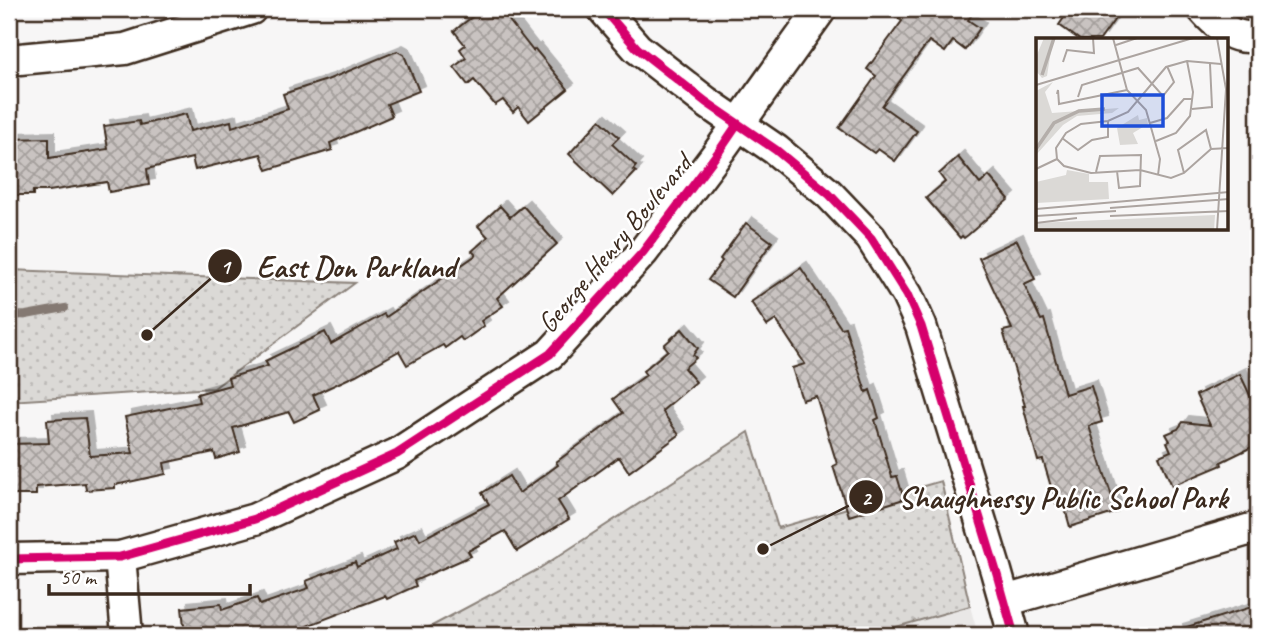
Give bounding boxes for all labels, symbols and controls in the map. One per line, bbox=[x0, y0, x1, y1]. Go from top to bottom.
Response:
inset map bbox=[1036, 38, 1228, 231]
street label: George Henry Boulevard bbox=[530, 144, 702, 340]
callout: East Don Parkland bbox=[207, 241, 469, 292]
text: East Don Parkland bbox=[257, 248, 460, 286]
text: 1 bbox=[220, 254, 232, 280]
callout: Shaughnessy Public School Park bbox=[849, 472, 1242, 523]
text: Shaughnessy Public School Park bbox=[899, 479, 1230, 517]
text: 2 bbox=[861, 485, 873, 511]
scale bar bbox=[49, 553, 250, 597]
text: 50 m bbox=[60, 564, 98, 590]

